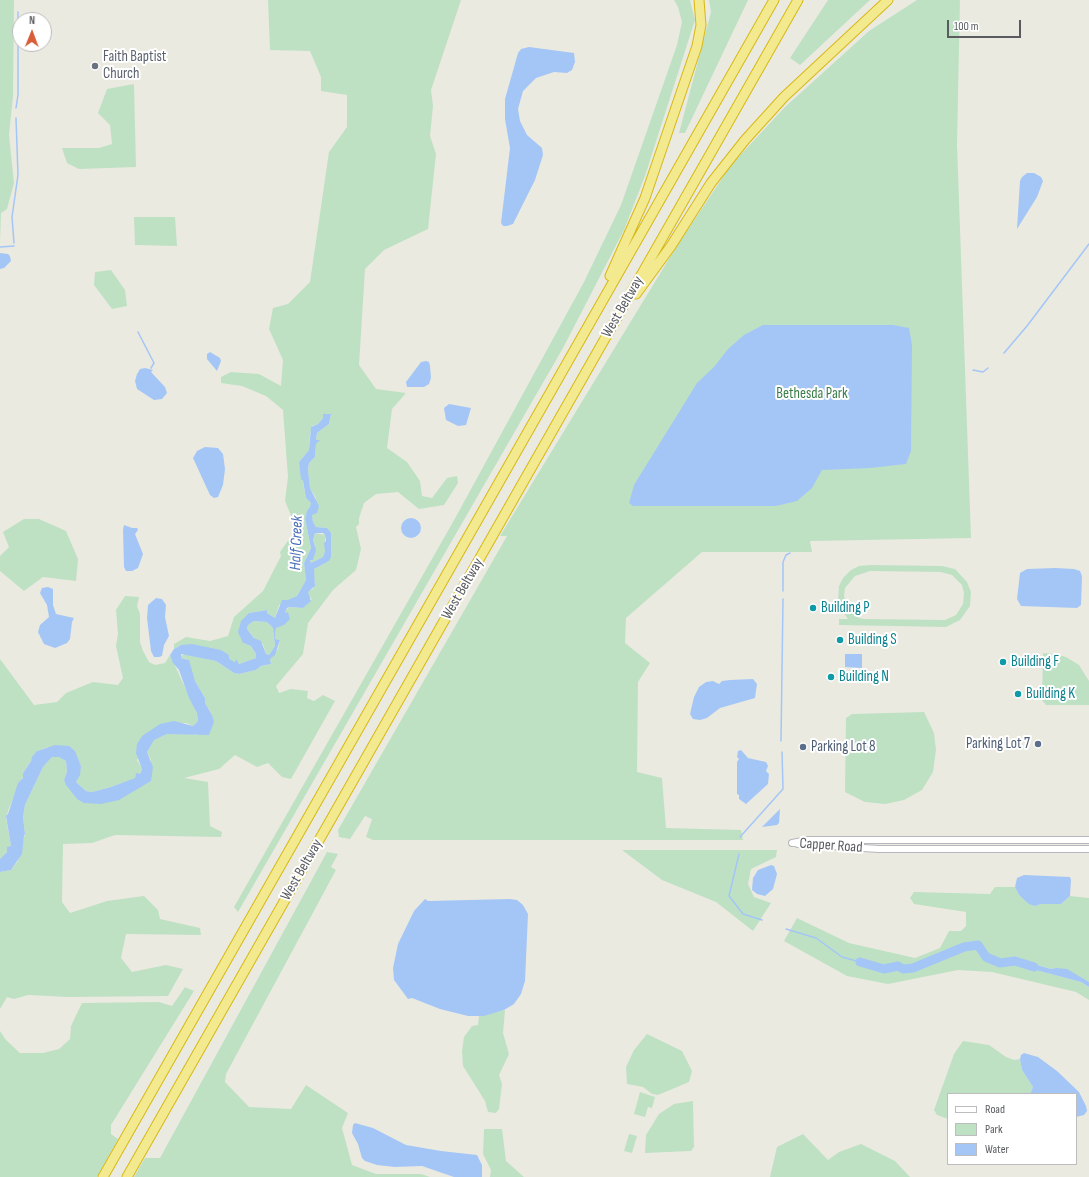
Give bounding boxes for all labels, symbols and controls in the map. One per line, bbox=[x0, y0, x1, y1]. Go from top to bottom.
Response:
north arrow bbox=[12, 12, 52, 52]
scale bar bbox=[949, 12, 1023, 38]
text: N bbox=[29, 14, 35, 27]
text: 100 m bbox=[954, 19, 979, 34]
place label: Faith Baptist Church bbox=[103, 48, 166, 83]
marker: Faith Baptist Church bbox=[90, 61, 100, 71]
street label: West Beltway bbox=[598, 273, 648, 341]
park label: Bethesda Park bbox=[776, 385, 848, 403]
water label: Half Creek bbox=[286, 515, 308, 571]
street label: West Beltway bbox=[438, 555, 488, 623]
place label: Building P bbox=[821, 599, 870, 617]
marker: Building P bbox=[808, 603, 818, 613]
place label: Building S bbox=[848, 631, 897, 649]
marker: Building S bbox=[835, 635, 845, 645]
place label: Building F bbox=[1011, 653, 1059, 671]
marker: Building F bbox=[998, 657, 1008, 667]
place label: Building N bbox=[839, 668, 889, 686]
marker: Building N bbox=[826, 672, 836, 682]
place label: Building K bbox=[1026, 685, 1075, 703]
marker: Building K bbox=[1013, 689, 1023, 699]
place label: Parking Lot 7 bbox=[966, 735, 1030, 753]
place label: Parking Lot 8 bbox=[811, 738, 876, 756]
marker: Parking Lot 7 bbox=[1033, 739, 1043, 749]
marker: Parking Lot 8 bbox=[798, 742, 808, 752]
street label: Capper Road bbox=[799, 835, 863, 857]
street label: West Beltway bbox=[277, 836, 327, 904]
legend bbox=[947, 1093, 1077, 1165]
text: Road bbox=[985, 1102, 1005, 1117]
text: Park bbox=[985, 1122, 1003, 1137]
text: Water bbox=[985, 1142, 1009, 1157]

